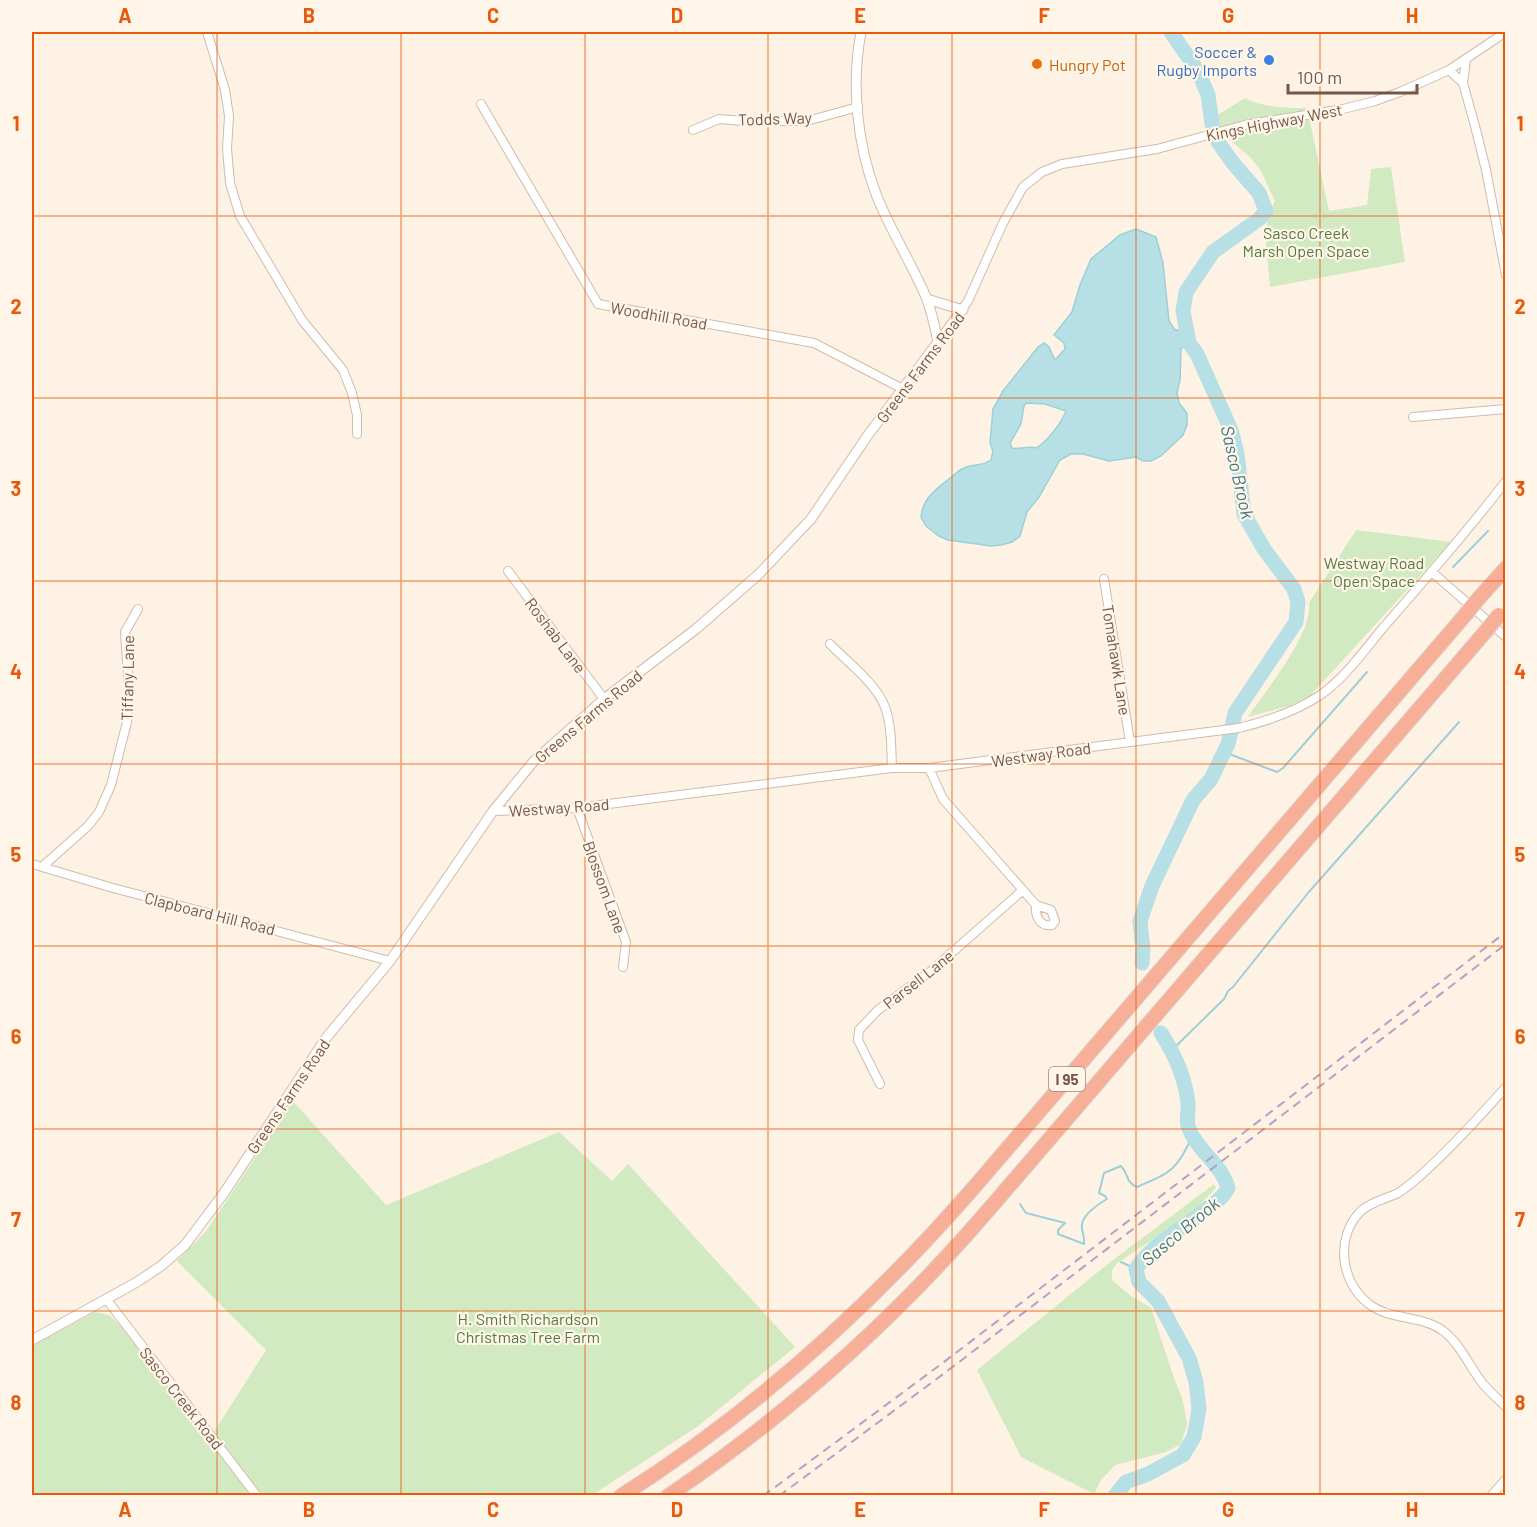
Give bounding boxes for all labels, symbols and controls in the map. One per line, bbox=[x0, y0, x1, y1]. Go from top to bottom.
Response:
text: A bbox=[118, 3, 132, 27]
text: B bbox=[303, 3, 315, 27]
text: C bbox=[487, 3, 499, 27]
text: D bbox=[671, 3, 683, 27]
text: E bbox=[854, 3, 866, 27]
text: F bbox=[1038, 3, 1050, 27]
text: G bbox=[1222, 3, 1234, 27]
text: H bbox=[1406, 3, 1418, 27]
place label: Soccer & Rugby Imports bbox=[1157, 42, 1257, 79]
marker: Soccer & Rugby Imports bbox=[1262, 53, 1276, 67]
place label: Hungry Pot bbox=[1049, 55, 1126, 74]
marker: Hungry Pot bbox=[1030, 57, 1044, 71]
scale bar bbox=[1288, 57, 1417, 95]
text: 100 m bbox=[1297, 66, 1342, 88]
street label: Kings Highway West bbox=[1204, 99, 1344, 145]
street label: Todds Way bbox=[738, 107, 813, 129]
text: 1 bbox=[12, 111, 20, 135]
text: 1 bbox=[1516, 111, 1524, 135]
park label: Sasco Creek Marsh Open Space bbox=[1242, 223, 1370, 260]
text: 2 bbox=[10, 294, 22, 318]
text: 2 bbox=[1514, 294, 1526, 318]
street label: Woodhill Road bbox=[609, 297, 709, 333]
street label: Greens Farms Road bbox=[872, 308, 968, 426]
water label: Sasco Brook bbox=[1217, 423, 1259, 521]
text: 3 bbox=[11, 476, 21, 500]
text: 3 bbox=[1515, 476, 1525, 500]
park label: Westway Road Open Space bbox=[1324, 553, 1424, 590]
street label: Roshab Lane bbox=[522, 594, 590, 676]
street label: Tomahawk Lane bbox=[1099, 603, 1135, 717]
street label: Tiffany Lane bbox=[117, 635, 137, 721]
text: 4 bbox=[10, 659, 22, 683]
text: 4 bbox=[1514, 659, 1526, 683]
street label: Greens Farms Road bbox=[530, 666, 646, 766]
street label: Westway Road bbox=[990, 738, 1092, 770]
street label: Westway Road bbox=[508, 794, 610, 820]
street label: Blossom Lane bbox=[579, 838, 631, 936]
text: 5 bbox=[11, 842, 22, 866]
text: 5 bbox=[1515, 842, 1526, 866]
street label: Clapboard Hill Road bbox=[143, 888, 277, 938]
street label: Parsell Lane bbox=[879, 946, 957, 1012]
text: 6 bbox=[11, 1024, 22, 1048]
text: 6 bbox=[1515, 1024, 1526, 1048]
street label: Greens Farms Road bbox=[243, 1035, 333, 1157]
road number: I 95 bbox=[1049, 1067, 1085, 1091]
water label: Sasco Brook bbox=[1136, 1192, 1224, 1270]
text: 7 bbox=[11, 1207, 21, 1231]
text: 7 bbox=[1515, 1207, 1525, 1231]
park label: H. Smith Richardson Christmas Tree Farm bbox=[456, 1309, 600, 1346]
street label: Sasco Creek Road bbox=[136, 1343, 228, 1453]
text: 8 bbox=[11, 1390, 22, 1414]
text: 8 bbox=[1515, 1390, 1526, 1414]
text: A bbox=[118, 1497, 132, 1521]
text: B bbox=[303, 1497, 315, 1521]
text: C bbox=[487, 1497, 499, 1521]
text: D bbox=[671, 1497, 683, 1521]
text: E bbox=[854, 1497, 866, 1521]
text: F bbox=[1038, 1497, 1050, 1521]
text: G bbox=[1222, 1497, 1234, 1521]
text: H bbox=[1406, 1497, 1418, 1521]

